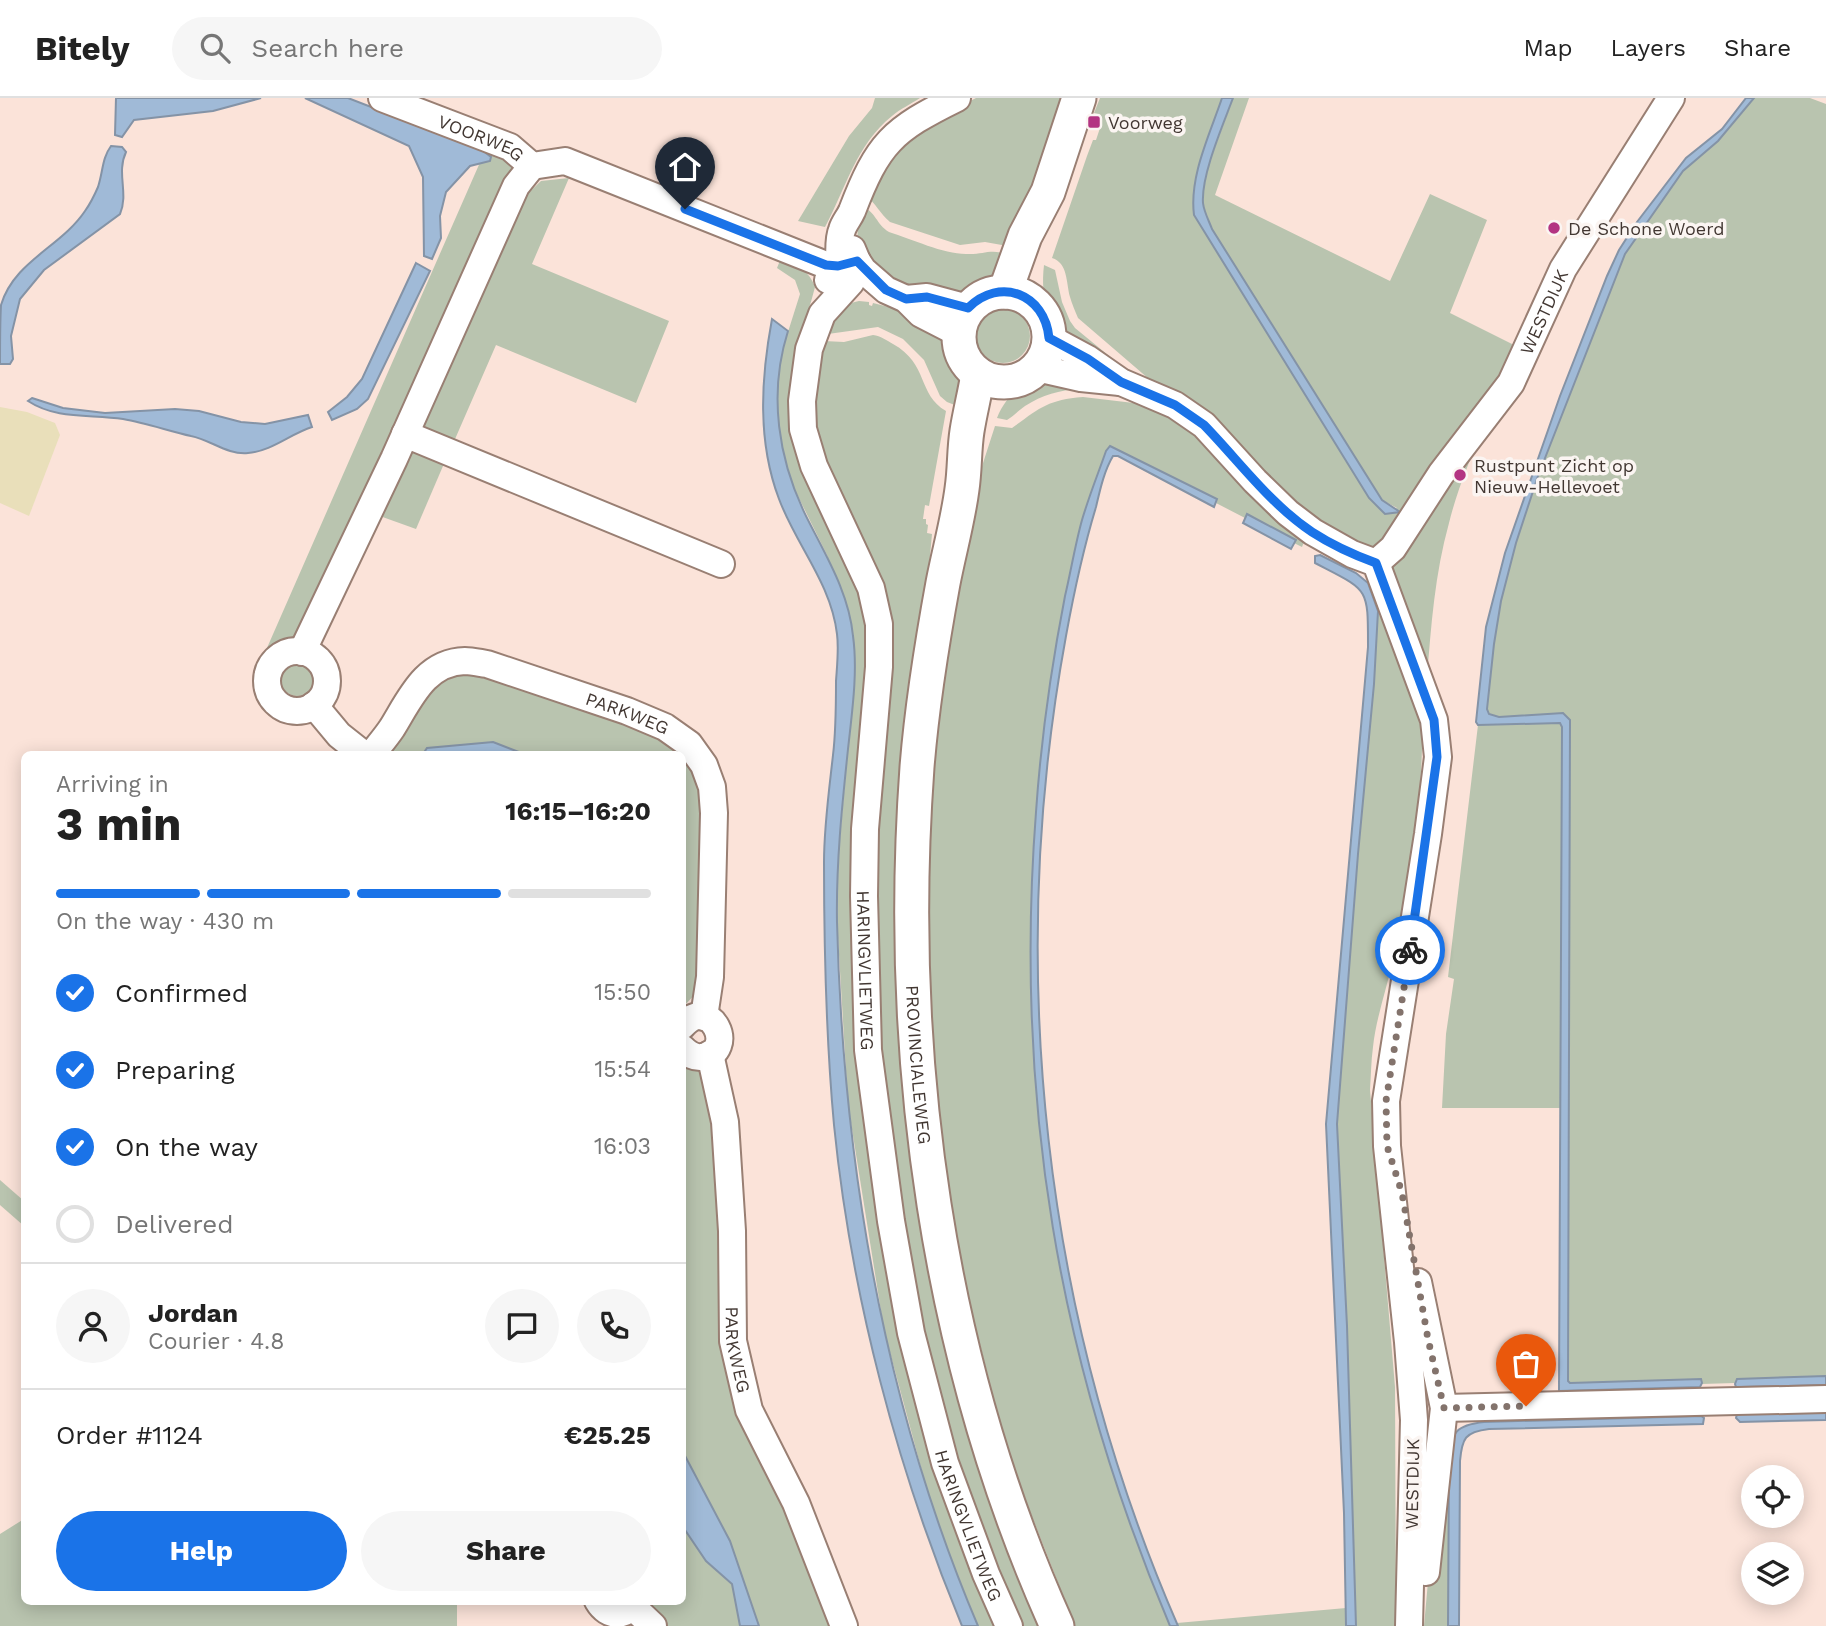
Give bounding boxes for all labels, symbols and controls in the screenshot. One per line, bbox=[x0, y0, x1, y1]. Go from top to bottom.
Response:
search box bbox=[172, 17, 662, 80]
text: Bitely bbox=[35, 29, 130, 68]
icon: search bbox=[196, 29, 234, 67]
text: Search here bbox=[252, 33, 404, 63]
text: Map bbox=[1524, 34, 1572, 62]
text: Layers bbox=[1610, 34, 1686, 62]
text: Share bbox=[1724, 34, 1791, 62]
street label: VOORWEG bbox=[435, 110, 529, 165]
place label: Voorweg bbox=[1108, 112, 1183, 133]
marker: Voorweg bbox=[1086, 114, 1102, 130]
pin bbox=[655, 137, 715, 209]
icon: home bbox=[666, 148, 704, 186]
place label: De Schone Woerd bbox=[1568, 218, 1725, 239]
marker: De Schone Woerd bbox=[1546, 220, 1562, 236]
street label: WESTDIJK bbox=[1515, 266, 1572, 358]
place label: Rustpunt Zicht op Nieuw-Hellevoet bbox=[1474, 455, 1634, 497]
marker: Rustpunt Zicht op Nieuw-Hellevoet bbox=[1452, 467, 1468, 483]
street label: PARKWEG bbox=[583, 687, 672, 738]
text: Arriving in bbox=[56, 771, 169, 798]
text: 16:15–16:20 bbox=[505, 796, 651, 826]
text: 3 min bbox=[56, 797, 182, 851]
street label: HARINGVLIETWEG bbox=[853, 890, 879, 1051]
text: On the way · 430 m bbox=[56, 908, 274, 935]
courier bbox=[1375, 915, 1445, 985]
icon: bike bbox=[1391, 931, 1429, 969]
icon: check bbox=[56, 974, 94, 1012]
text: Confirmed bbox=[115, 978, 248, 1008]
text: 15:50 bbox=[594, 979, 651, 1006]
street label: PROVINCIALEWEG bbox=[903, 984, 936, 1145]
icon: check bbox=[56, 1051, 94, 1089]
text: Preparing bbox=[115, 1055, 235, 1085]
text: 15:54 bbox=[594, 1056, 651, 1083]
icon: check bbox=[56, 1128, 94, 1166]
text: On the way bbox=[115, 1132, 258, 1162]
text: 16:03 bbox=[594, 1133, 651, 1160]
text: Delivered bbox=[115, 1209, 234, 1239]
button: person bbox=[56, 1289, 130, 1363]
button: chat bbox=[485, 1289, 559, 1363]
button: phone bbox=[577, 1289, 651, 1363]
text: Jordan bbox=[148, 1298, 238, 1328]
street label: PARKWEG bbox=[722, 1306, 755, 1395]
text: Courier · 4.8 bbox=[148, 1328, 284, 1355]
pin bbox=[1496, 1334, 1556, 1406]
icon: bag bbox=[1507, 1345, 1545, 1383]
text: Order #1124 bbox=[56, 1420, 203, 1450]
text: €25.25 bbox=[564, 1420, 651, 1450]
street label: WESTDIJK bbox=[1401, 1438, 1423, 1530]
street label: HARINGVLIETWEG bbox=[931, 1447, 1007, 1604]
map controls bbox=[1741, 1465, 1804, 1605]
button: locate bbox=[1741, 1465, 1804, 1528]
button: Help bbox=[56, 1511, 347, 1591]
button: Share bbox=[361, 1511, 651, 1591]
button: layers bbox=[1741, 1542, 1804, 1605]

